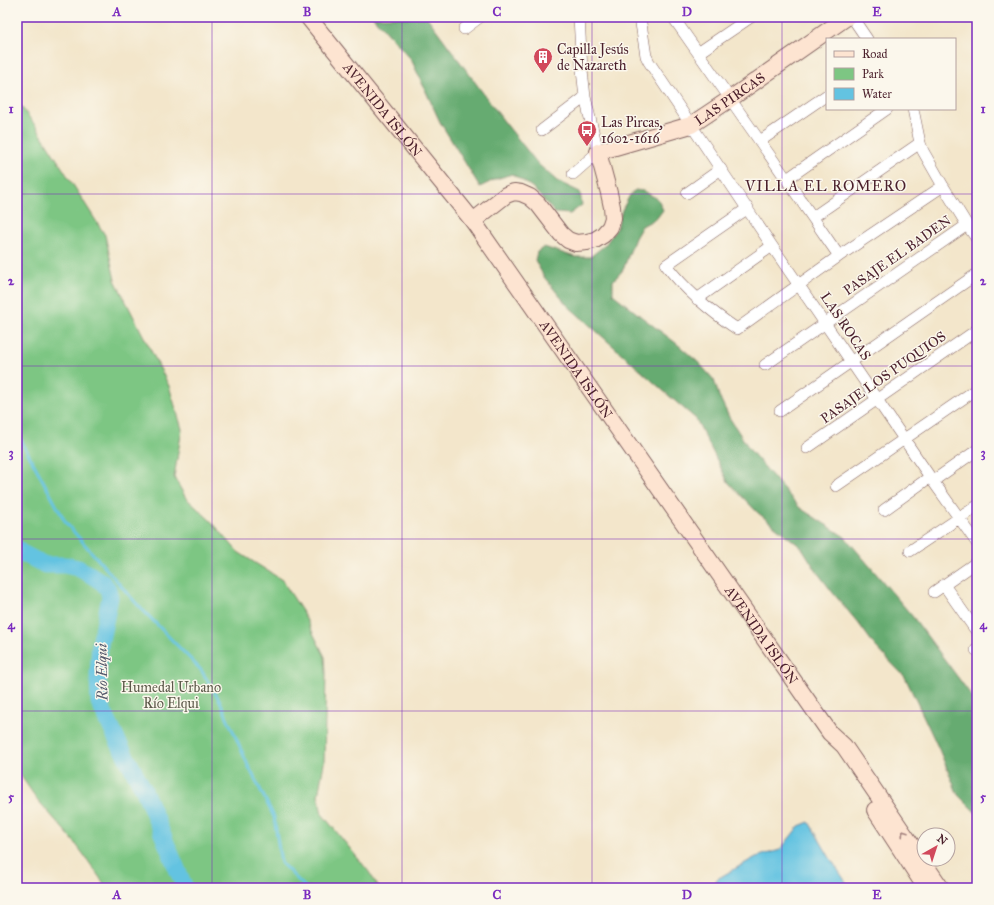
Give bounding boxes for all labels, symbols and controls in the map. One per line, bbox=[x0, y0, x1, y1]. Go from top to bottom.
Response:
text: A bbox=[112, 4, 122, 20]
text: B bbox=[303, 4, 312, 20]
text: C bbox=[493, 4, 502, 20]
text: D bbox=[682, 4, 692, 20]
text: E bbox=[872, 4, 882, 20]
legend bbox=[826, 38, 956, 110]
place label: Capilla Jesús de Nazareth bbox=[557, 41, 629, 74]
building icon: Capilla Jesús de Nazareth bbox=[532, 46, 554, 74]
text: Road bbox=[862, 47, 888, 61]
street label: AVENIDA ISLÓN bbox=[339, 59, 426, 160]
text: Park bbox=[862, 67, 884, 81]
street label: LAS PIRCAS bbox=[691, 69, 769, 129]
text: Water bbox=[862, 87, 892, 101]
text: 1 bbox=[8, 101, 14, 117]
text: 1 bbox=[980, 101, 986, 117]
place label: Las Pircas, 1602-1616 bbox=[601, 114, 663, 147]
bus stop icon: Las Pircas, 1602-1616 bbox=[576, 119, 598, 147]
district label: VILLA EL ROMERO bbox=[744, 177, 907, 195]
street label: PASAJE EL BADEN bbox=[840, 212, 955, 300]
text: 2 bbox=[8, 273, 15, 289]
text: 2 bbox=[980, 273, 987, 289]
street label: LAS ROCAS bbox=[817, 289, 875, 364]
street label: AVENIDA ISLÓN bbox=[535, 316, 616, 422]
street label: PASAJE LOS PUQUIOS bbox=[817, 328, 950, 428]
text: 3 bbox=[8, 445, 14, 461]
text: 3 bbox=[980, 445, 986, 461]
street label: AVENIDA ISLÓN bbox=[720, 582, 801, 688]
text: 4 bbox=[7, 617, 15, 633]
text: 4 bbox=[979, 617, 987, 633]
water label: Río Elqui bbox=[92, 643, 112, 702]
park label: Humedal Urbano Río Elqui bbox=[121, 679, 221, 713]
text: 5 bbox=[8, 789, 15, 805]
text: 5 bbox=[980, 789, 987, 805]
north arrow bbox=[916, 827, 956, 867]
one-way arrow bbox=[901, 830, 908, 837]
text: N bbox=[934, 832, 950, 848]
text: A bbox=[112, 887, 122, 903]
text: B bbox=[303, 887, 312, 903]
text: C bbox=[493, 887, 502, 903]
text: D bbox=[682, 887, 692, 903]
text: E bbox=[872, 887, 882, 903]

